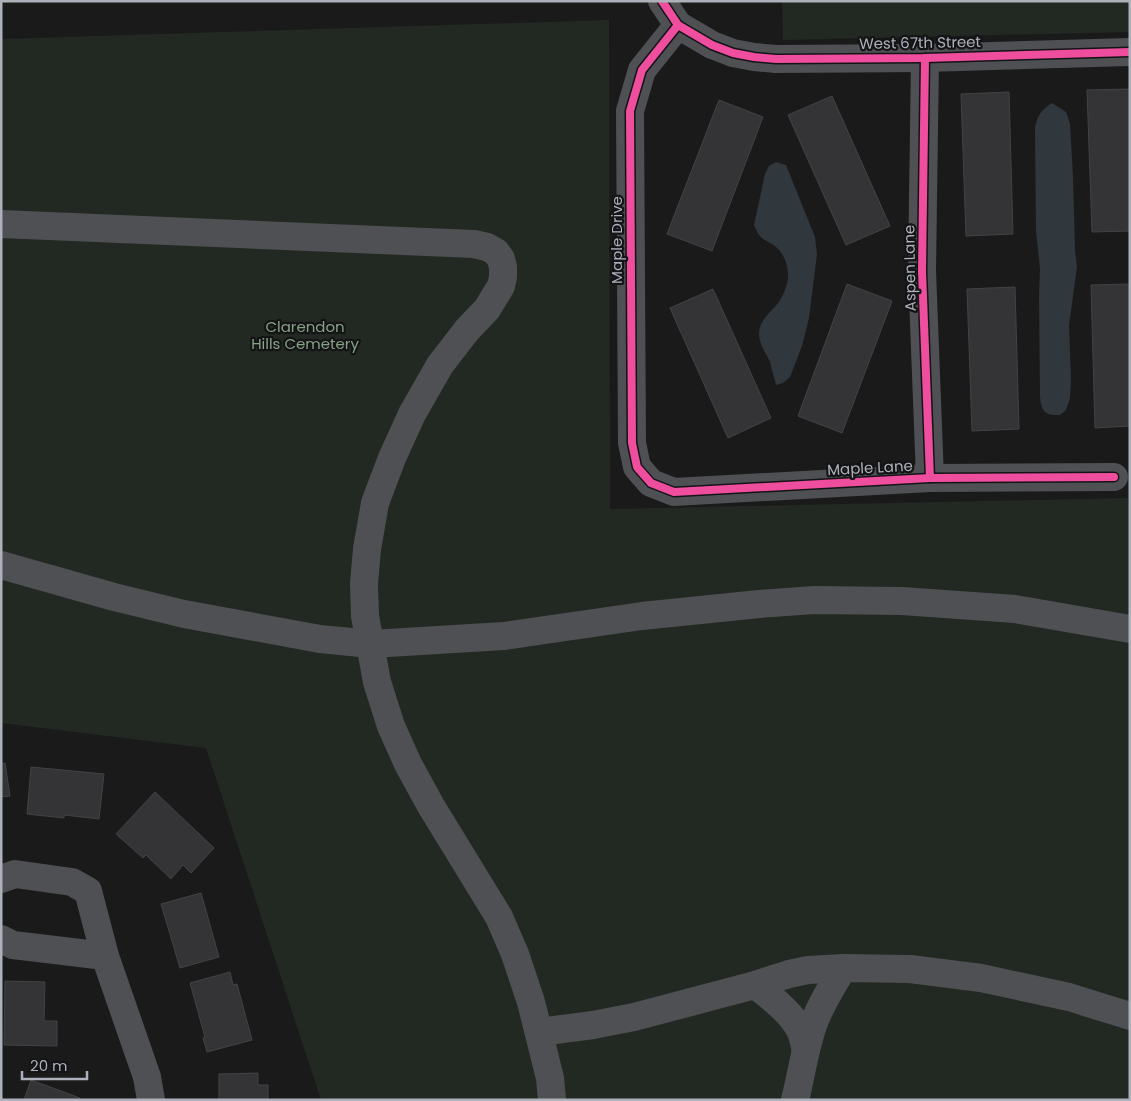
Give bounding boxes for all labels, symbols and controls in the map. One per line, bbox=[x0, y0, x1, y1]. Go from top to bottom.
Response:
street label: West 67th Street bbox=[859, 31, 981, 54]
street label: Maple Drive bbox=[606, 196, 627, 284]
street label: Aspen Lane bbox=[898, 225, 921, 311]
park label: Clarendon Hills Cemetery bbox=[251, 316, 359, 354]
street label: Maple Lane bbox=[827, 455, 913, 480]
scale bar bbox=[22, 1048, 88, 1080]
text: 20 m bbox=[30, 1055, 68, 1076]

